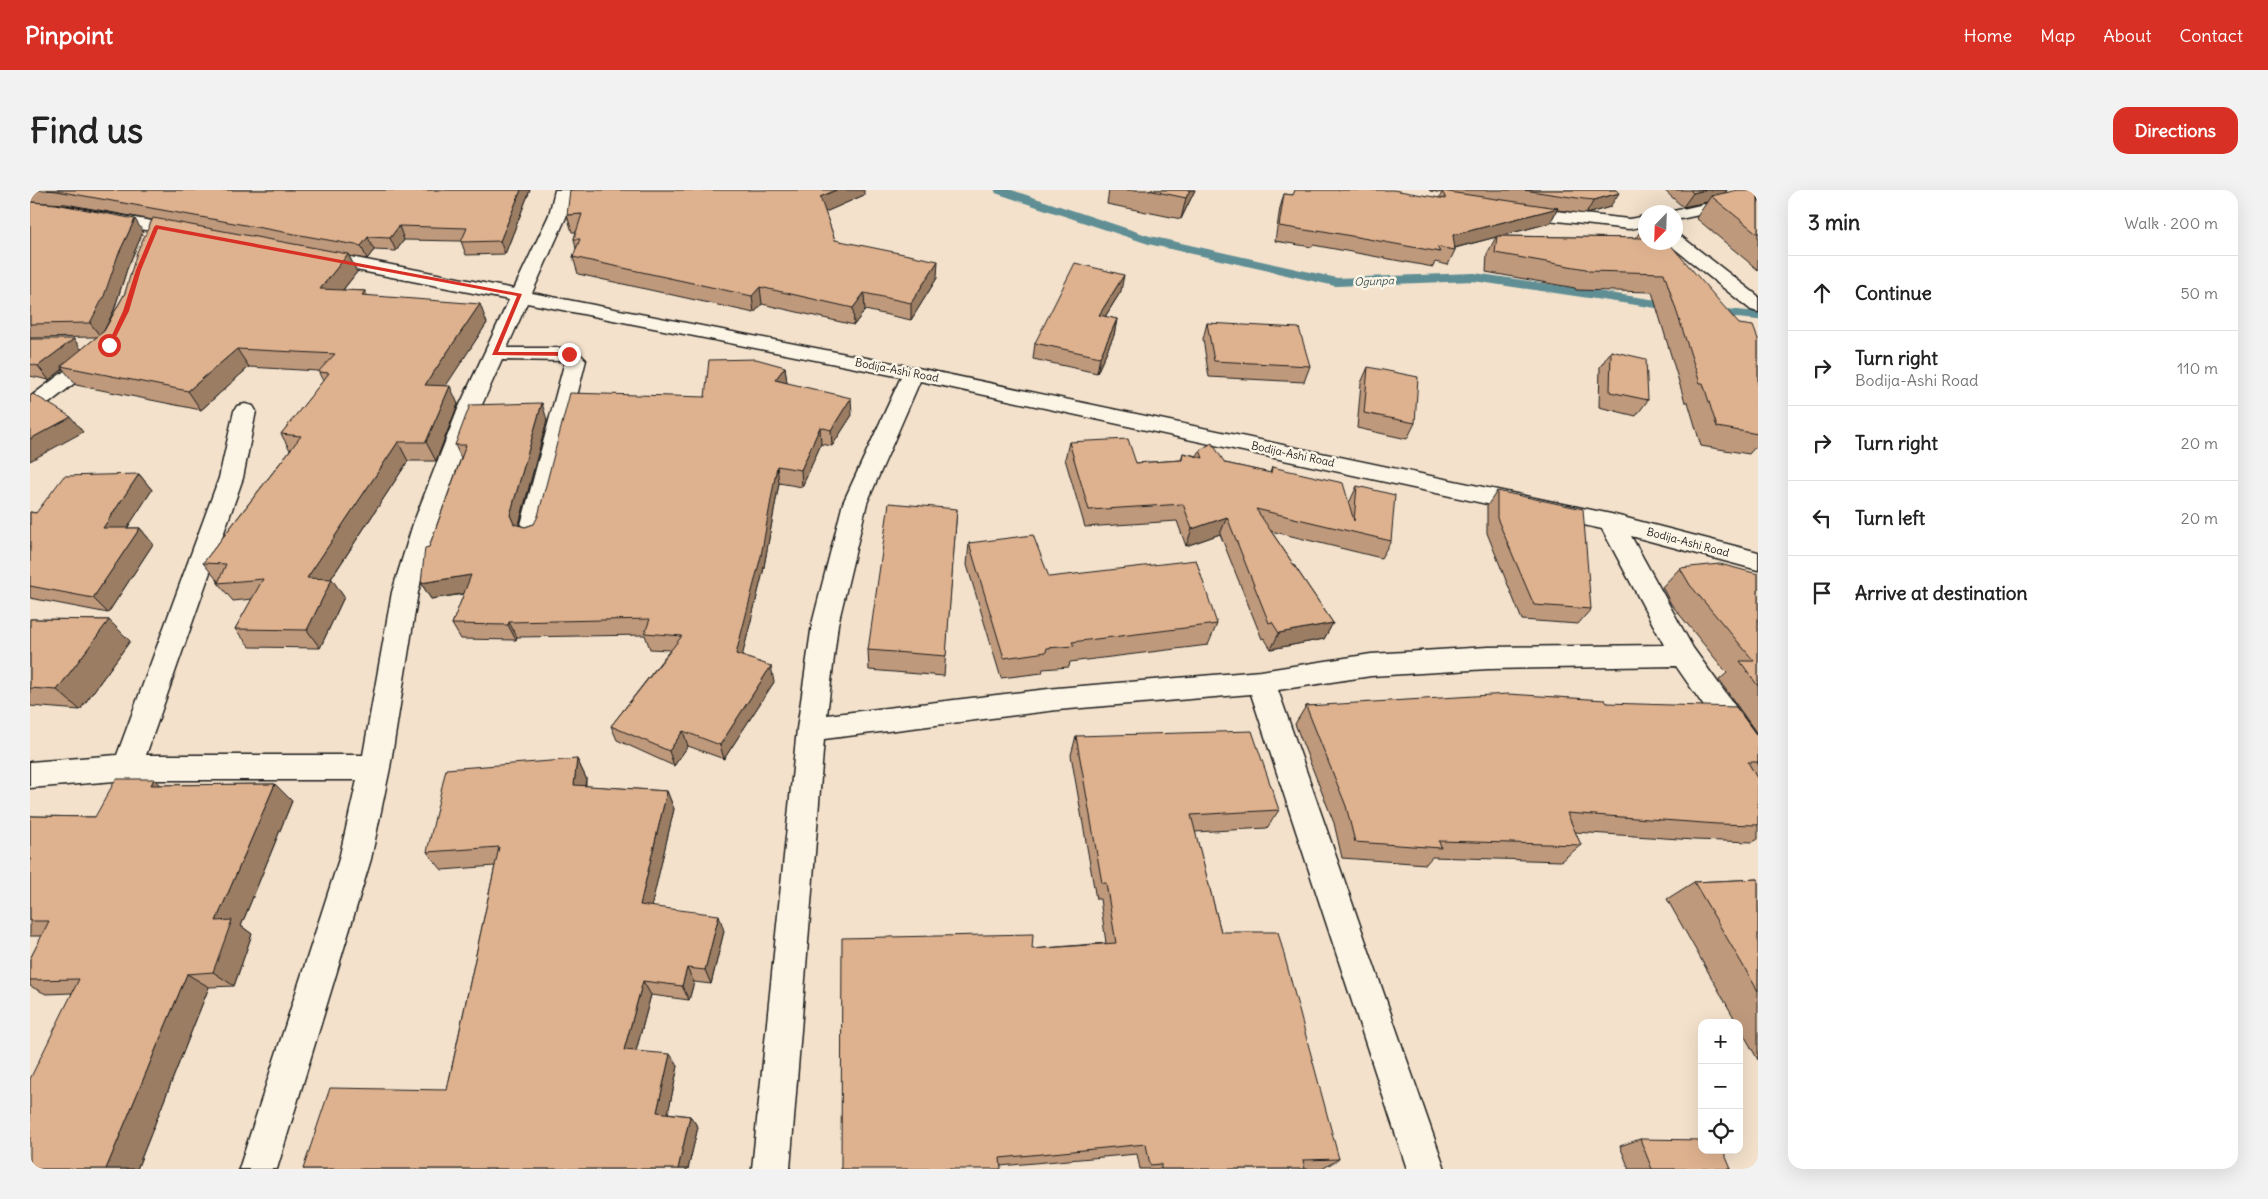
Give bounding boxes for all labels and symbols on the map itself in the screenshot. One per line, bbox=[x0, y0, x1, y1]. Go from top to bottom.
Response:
north arrow bbox=[1638, 205, 1683, 250]
water label: Ogunpa bbox=[1354, 273, 1395, 289]
route start bbox=[98, 334, 121, 357]
route end bbox=[558, 343, 581, 366]
street label: Bodija-Ashi Road bbox=[854, 355, 941, 385]
street label: Bodija-Ashi Road bbox=[1250, 438, 1336, 470]
street label: Bodija-Ashi Road bbox=[1645, 524, 1731, 560]

